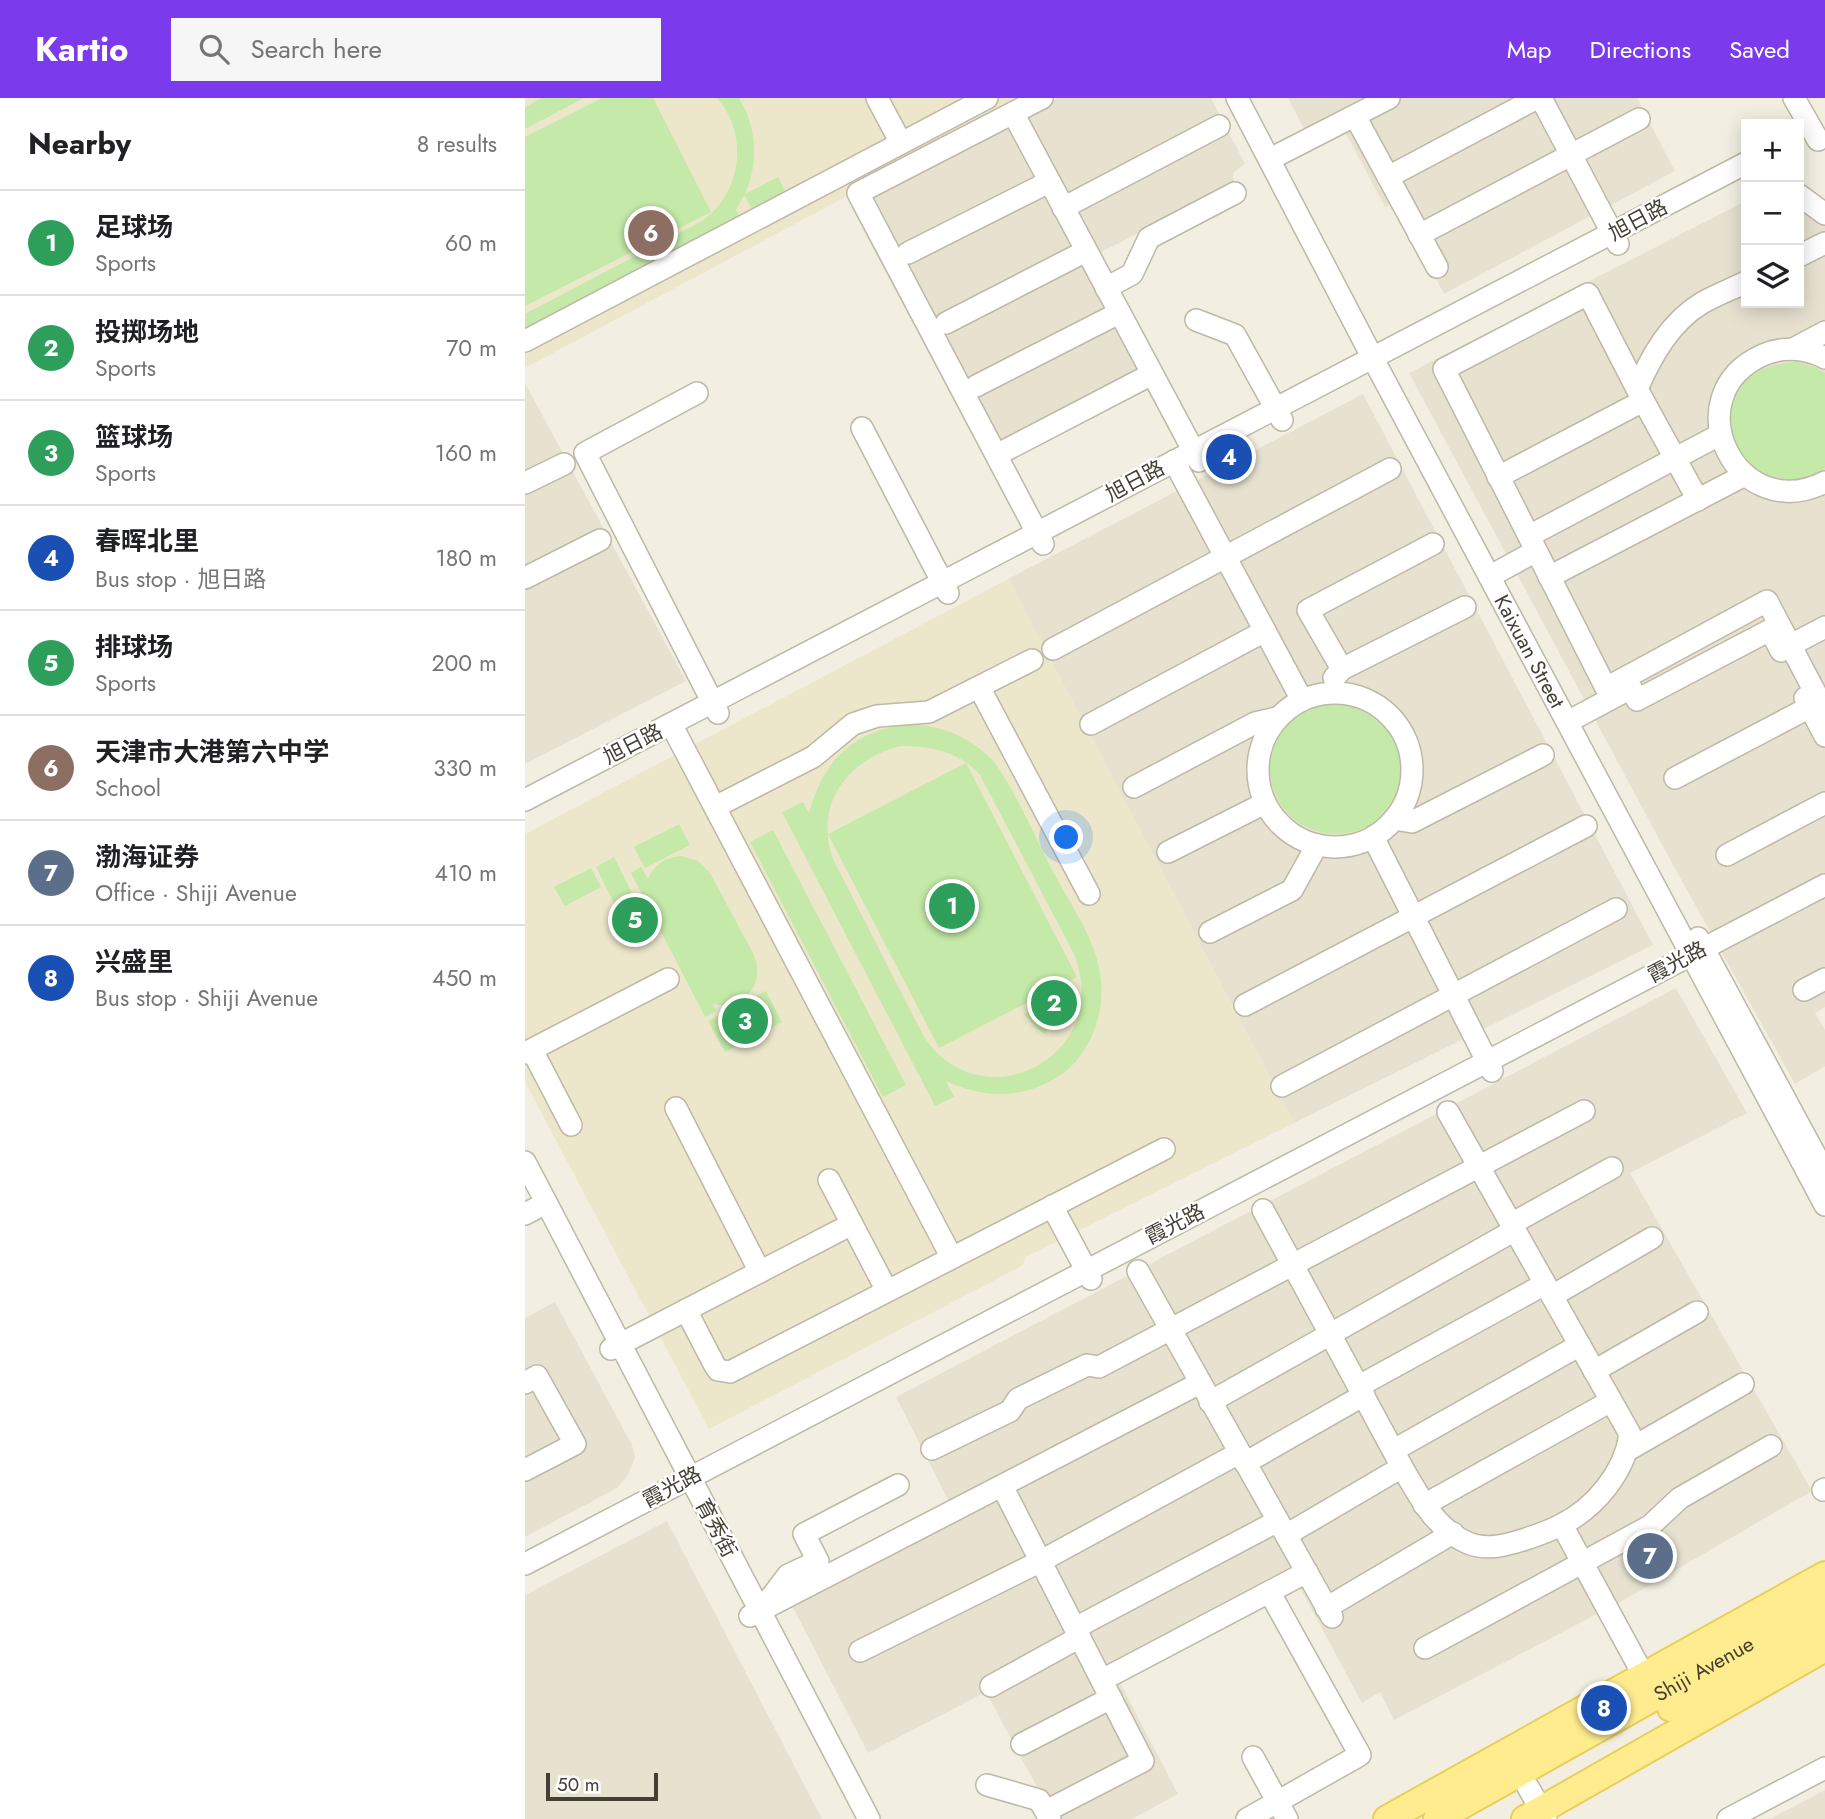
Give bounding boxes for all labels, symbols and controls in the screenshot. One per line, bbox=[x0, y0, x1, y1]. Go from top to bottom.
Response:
search box bbox=[171, 18, 661, 81]
text: Kartio bbox=[35, 26, 129, 73]
icon: search bbox=[195, 30, 233, 68]
text: Search here bbox=[251, 30, 382, 68]
text: Map bbox=[1507, 32, 1552, 67]
text: Directions bbox=[1590, 32, 1691, 67]
text: Saved bbox=[1729, 32, 1790, 67]
map controls bbox=[1741, 119, 1804, 308]
button: + bbox=[1741, 119, 1804, 182]
text: Nearby bbox=[28, 122, 131, 165]
text: 8 results bbox=[417, 127, 497, 161]
button: − bbox=[1741, 182, 1804, 245]
street label: 旭日路 bbox=[1603, 192, 1673, 248]
pin: 6 bbox=[628, 207, 674, 259]
text: 足球场 bbox=[95, 208, 173, 246]
text: 1 bbox=[45, 226, 57, 260]
text: 60 m bbox=[445, 226, 497, 260]
button: layers bbox=[1741, 245, 1804, 308]
text: Sports bbox=[95, 246, 156, 280]
text: 投掷场地 bbox=[95, 313, 199, 351]
text: 2 bbox=[43, 331, 59, 365]
text: 70 m bbox=[446, 331, 497, 365]
text: Sports bbox=[95, 351, 156, 385]
text: 篮球场 bbox=[95, 418, 173, 456]
pin: 4 bbox=[1206, 431, 1252, 483]
text: 3 bbox=[44, 436, 58, 470]
text: 160 m bbox=[435, 436, 497, 470]
street label: 旭日路 bbox=[1100, 453, 1170, 509]
text: Sports bbox=[95, 456, 156, 490]
text: 春晖北里 bbox=[95, 522, 199, 560]
text: 4 bbox=[43, 541, 59, 575]
text: 180 m bbox=[435, 541, 497, 575]
text: Bus stop · 旭日路 bbox=[95, 562, 266, 596]
street label: Kaixuan Street bbox=[1487, 589, 1572, 714]
text: 排球场 bbox=[95, 628, 173, 666]
text: 5 bbox=[44, 646, 58, 680]
text: 200 m bbox=[431, 646, 497, 680]
text: Sports bbox=[95, 666, 156, 700]
street label: 旭日路 bbox=[598, 716, 668, 772]
text: 天津市大港第六中学 bbox=[95, 733, 329, 771]
text: 6 bbox=[43, 751, 59, 785]
text: 330 m bbox=[433, 751, 497, 785]
text: School bbox=[95, 771, 161, 805]
your location bbox=[1049, 820, 1083, 854]
text: 渤海证券 bbox=[95, 838, 199, 876]
text: 7 bbox=[44, 856, 58, 890]
text: 410 m bbox=[435, 856, 497, 890]
text: Office · Shiji Avenue bbox=[95, 876, 297, 910]
pin: 1 bbox=[929, 880, 975, 932]
pin: 5 bbox=[612, 894, 658, 946]
street label: 霞光路 bbox=[1642, 934, 1712, 990]
text: 兴盛里 bbox=[95, 943, 173, 981]
text: 8 bbox=[44, 961, 58, 995]
text: 450 m bbox=[432, 961, 497, 995]
pin: 2 bbox=[1031, 977, 1077, 1029]
text: Bus stop · Shiji Avenue bbox=[95, 981, 318, 1015]
pin: 3 bbox=[722, 995, 768, 1047]
street label: 霞光路 bbox=[1140, 1196, 1210, 1252]
street label: 霞光路 bbox=[637, 1459, 707, 1515]
street label: 育秀街 bbox=[688, 1493, 744, 1563]
pin: 7 bbox=[1627, 1530, 1673, 1582]
street label: Shiji Avenue bbox=[1648, 1629, 1759, 1709]
pin: 8 bbox=[1581, 1682, 1627, 1734]
scale bar bbox=[546, 1770, 658, 1802]
text: 50 m bbox=[557, 1771, 600, 1798]

